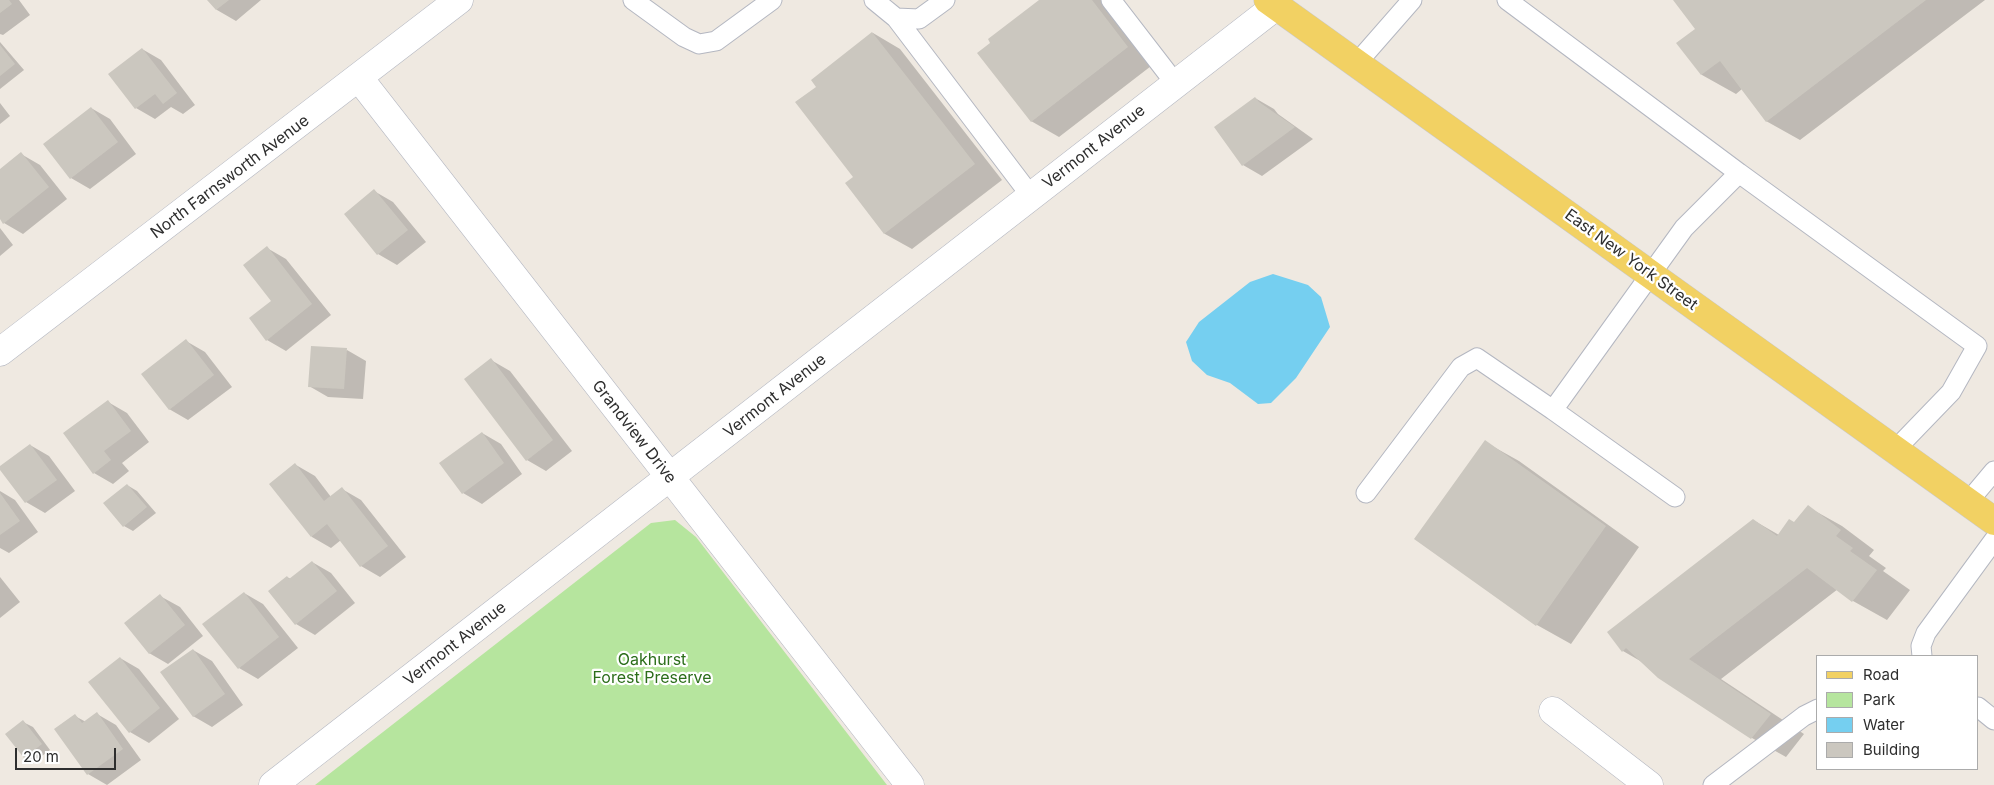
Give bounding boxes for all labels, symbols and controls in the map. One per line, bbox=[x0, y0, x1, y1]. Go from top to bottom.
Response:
street label: Vermont Avenue bbox=[1039, 101, 1149, 193]
street label: North Farnsworth Avenue bbox=[147, 111, 313, 243]
street label: East New York Street bbox=[1561, 205, 1701, 315]
street label: Vermont Avenue bbox=[720, 350, 830, 442]
street label: Grandview Drive bbox=[588, 377, 680, 487]
street label: Vermont Avenue bbox=[400, 598, 510, 690]
park label: Oakhurst Forest Preserve bbox=[592, 650, 712, 688]
legend bbox=[1816, 655, 1979, 770]
text: Road bbox=[1863, 665, 1899, 684]
text: Park bbox=[1863, 690, 1895, 709]
text: Water bbox=[1863, 715, 1905, 734]
scale bar bbox=[18, 738, 119, 770]
text: Building bbox=[1863, 740, 1920, 759]
text: 20 m bbox=[23, 747, 59, 766]

